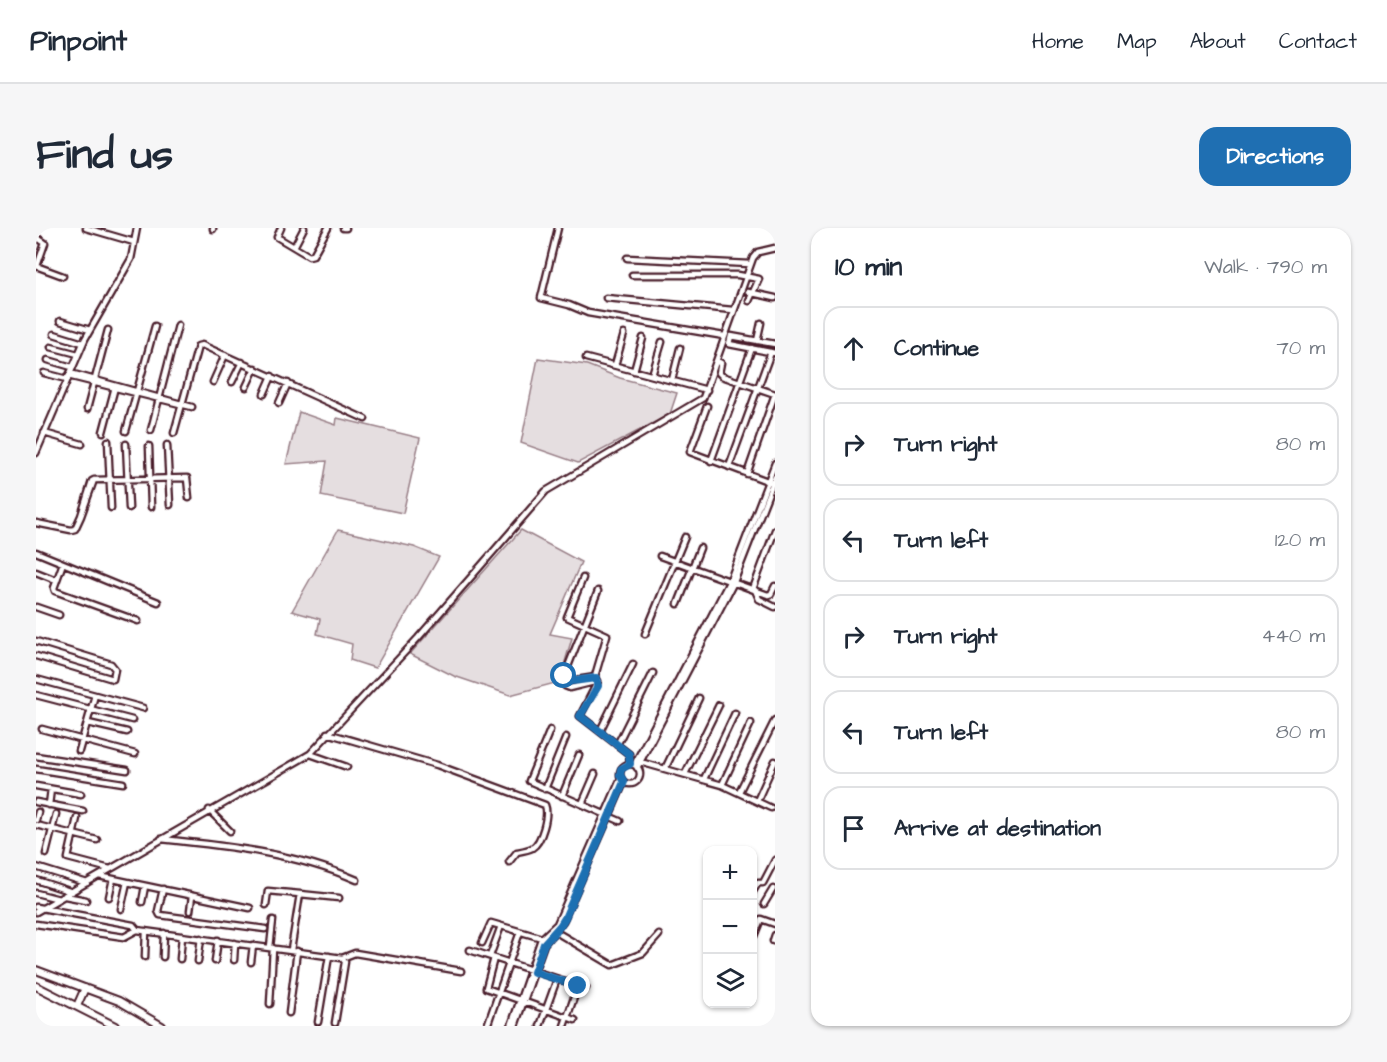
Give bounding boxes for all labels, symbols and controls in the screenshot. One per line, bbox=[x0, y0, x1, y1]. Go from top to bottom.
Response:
text: Pinpoint bbox=[30, 22, 127, 61]
text: Home bbox=[1032, 27, 1084, 56]
text: Map bbox=[1117, 27, 1157, 56]
text: About bbox=[1190, 27, 1246, 56]
text: Contact bbox=[1279, 27, 1357, 56]
text: Find us bbox=[36, 127, 173, 185]
button: Directions bbox=[1199, 127, 1351, 186]
text: 10 min bbox=[835, 249, 902, 285]
text: Walk · 790 m bbox=[1204, 253, 1327, 281]
icon: ahead bbox=[837, 332, 870, 365]
text: Continue bbox=[894, 333, 979, 364]
text: 70 m bbox=[1277, 334, 1325, 362]
icon: right bbox=[837, 428, 870, 461]
text: Turn right bbox=[894, 429, 997, 460]
text: 80 m bbox=[1276, 430, 1325, 458]
icon: left bbox=[837, 524, 870, 557]
text: Turn left bbox=[894, 525, 988, 556]
text: 120 m bbox=[1275, 526, 1325, 554]
icon: right bbox=[837, 620, 870, 653]
text: Turn right bbox=[894, 621, 997, 652]
text: 440 m bbox=[1262, 622, 1325, 650]
route start bbox=[550, 662, 576, 688]
icon: left bbox=[837, 716, 870, 749]
text: Turn left bbox=[894, 717, 988, 748]
text: 80 m bbox=[1276, 718, 1325, 746]
icon: arrive bbox=[837, 812, 870, 845]
text: Arrive at destination bbox=[894, 813, 1101, 844]
map controls bbox=[703, 846, 757, 1008]
button: + bbox=[703, 846, 757, 900]
button: − bbox=[703, 900, 757, 954]
button: layers bbox=[703, 954, 757, 1008]
route end bbox=[564, 972, 590, 998]

